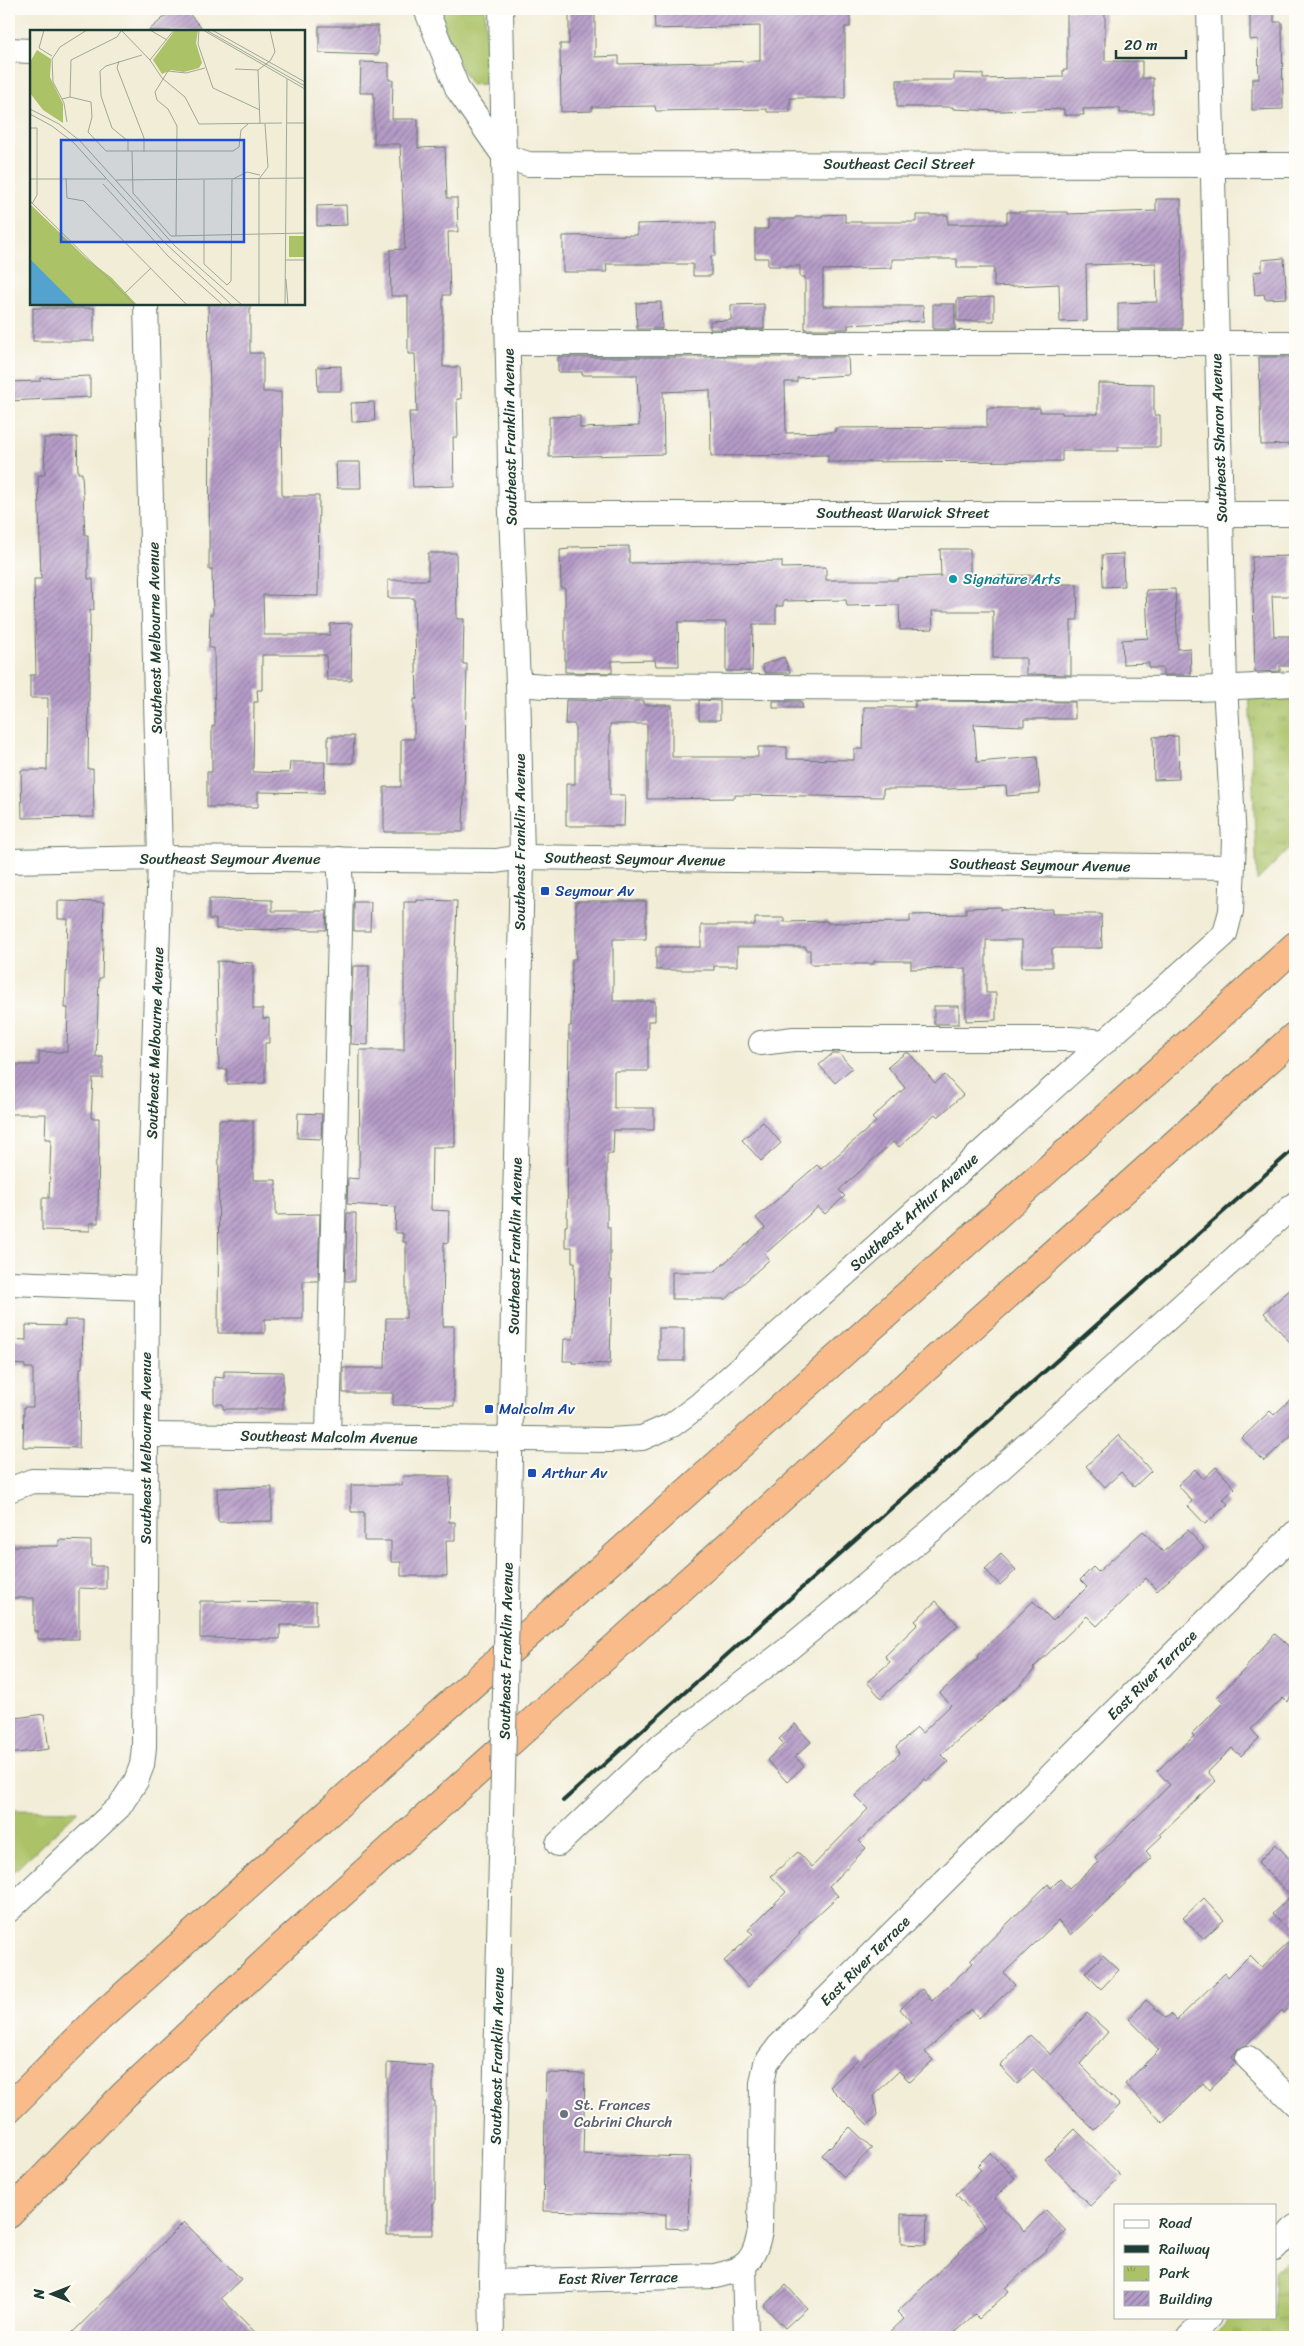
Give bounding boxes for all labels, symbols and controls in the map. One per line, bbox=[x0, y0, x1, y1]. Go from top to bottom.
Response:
scale bar bbox=[1116, 28, 1186, 60]
inset map bbox=[30, 30, 305, 305]
text: 20 m bbox=[1124, 32, 1158, 58]
street label: Southeast Cecil Street bbox=[823, 151, 976, 177]
street label: Southeast Franklin Avenue bbox=[495, 348, 525, 526]
street label: Southeast Sharon Avenue bbox=[1203, 353, 1235, 523]
street label: Southeast Warwick Street bbox=[816, 500, 990, 526]
street label: Southeast Melbourne Avenue bbox=[140, 541, 170, 734]
place label: Signature Arts bbox=[963, 566, 1061, 592]
marker: Signature Arts bbox=[947, 573, 959, 585]
street label: Southeast Franklin Avenue bbox=[507, 753, 533, 931]
street label: Southeast Seymour Avenue bbox=[544, 844, 726, 874]
street label: Southeast Seymour Avenue bbox=[139, 846, 321, 872]
street label: Southeast Seymour Avenue bbox=[949, 850, 1131, 880]
place label: Seymour Av bbox=[555, 878, 635, 904]
marker: Seymour Av bbox=[539, 885, 551, 897]
street label: Southeast Melbourne Avenue bbox=[139, 946, 171, 1140]
street label: Southeast Arthur Avenue bbox=[843, 1146, 985, 1278]
street label: Southeast Franklin Avenue bbox=[500, 1157, 530, 1335]
street label: Southeast Melbourne Avenue bbox=[133, 1352, 159, 1544]
place label: Malcolm Av bbox=[499, 1396, 576, 1422]
marker: Malcolm Av bbox=[483, 1403, 495, 1415]
street label: Southeast Malcolm Avenue bbox=[240, 1422, 418, 1452]
place label: Arthur Av bbox=[541, 1460, 608, 1486]
marker: Arthur Av bbox=[526, 1467, 538, 1479]
street label: Southeast Franklin Avenue bbox=[491, 1562, 521, 1740]
street label: East River Terrace bbox=[1101, 1624, 1203, 1726]
street label: East River Terrace bbox=[814, 1910, 916, 2012]
street label: Southeast Franklin Avenue bbox=[482, 1967, 512, 2145]
place label: St. Frances Cabrini Church bbox=[574, 2092, 672, 2135]
marker: St. Frances Cabrini Church bbox=[558, 2108, 570, 2120]
legend bbox=[1114, 2204, 1276, 2318]
text: Road bbox=[1159, 2210, 1192, 2236]
text: Railway bbox=[1159, 2236, 1210, 2262]
text: Park bbox=[1159, 2260, 1190, 2286]
street label: East River Terrace bbox=[558, 2264, 678, 2292]
north arrow bbox=[28, 2268, 78, 2318]
text: Building bbox=[1159, 2286, 1213, 2312]
text: N bbox=[27, 2289, 52, 2300]

